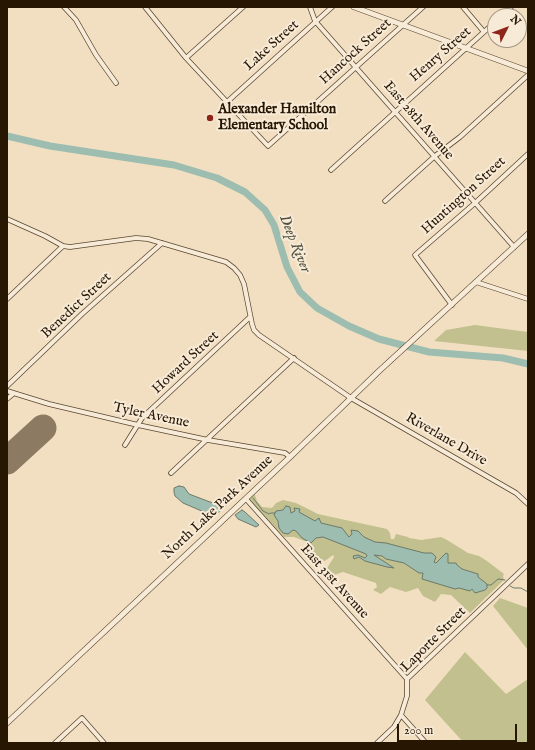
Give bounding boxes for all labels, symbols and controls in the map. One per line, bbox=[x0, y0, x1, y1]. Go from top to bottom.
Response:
north arrow bbox=[487, 8, 527, 48]
text: N bbox=[507, 12, 524, 29]
street label: Hancock Street bbox=[317, 16, 395, 88]
street label: Lake Street bbox=[241, 17, 303, 75]
street label: Henry Street bbox=[407, 24, 475, 86]
street label: East 28th Avenue bbox=[379, 78, 457, 164]
place label: Alexander Hamilton Elementary School bbox=[218, 102, 336, 134]
marker: Alexander Hamilton Elementary School bbox=[205, 113, 215, 123]
street label: Huntington Street bbox=[418, 154, 510, 238]
water label: Deep River bbox=[274, 212, 314, 276]
street label: Benedict Street bbox=[39, 269, 115, 343]
street label: Howard Street bbox=[149, 328, 223, 398]
street label: Tyler Avenue bbox=[111, 400, 191, 432]
street label: Riverlane Drive bbox=[402, 410, 490, 470]
street label: North Lake Park Avenue bbox=[159, 452, 277, 564]
street label: East 31st Avenue bbox=[296, 541, 372, 623]
street label: Laporte Street bbox=[398, 604, 470, 676]
scale bar bbox=[399, 716, 519, 742]
text: 200 m bbox=[404, 723, 433, 738]

